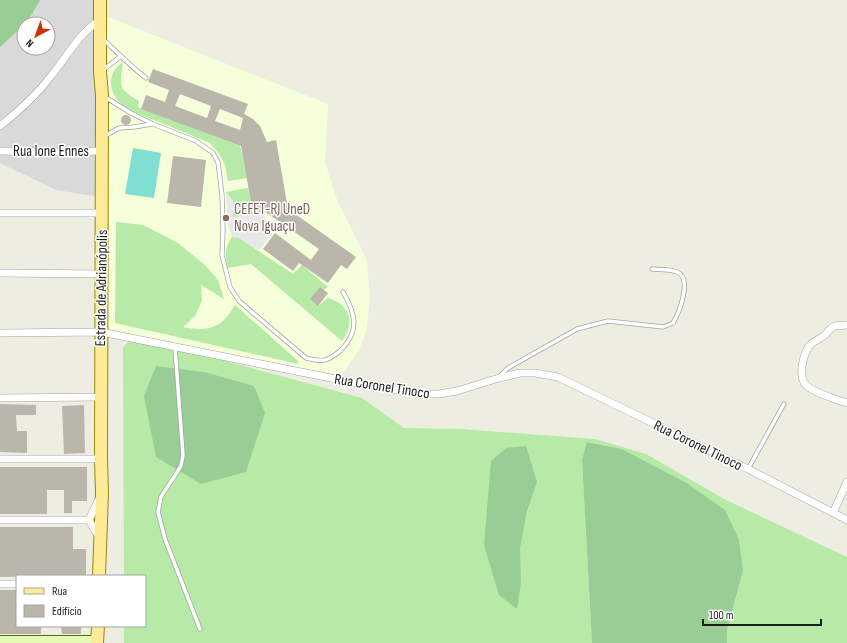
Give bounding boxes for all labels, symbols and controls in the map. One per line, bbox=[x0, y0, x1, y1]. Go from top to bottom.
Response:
north arrow bbox=[16, 16, 56, 56]
text: N bbox=[23, 36, 36, 50]
street label: Rua Ione Ennes bbox=[13, 142, 89, 161]
place label: CEFET-RJ UneD Nova Iguaçu bbox=[234, 200, 310, 236]
marker: CEFET-RJ UneD Nova Iguaçu bbox=[221, 213, 231, 223]
street label: Estrada de Adrianópolis bbox=[91, 229, 112, 347]
street label: Rua Coronel Tinoco bbox=[333, 370, 431, 403]
street label: Rua Coronel Tinoco bbox=[650, 416, 745, 475]
legend bbox=[16, 575, 146, 627]
text: Rua bbox=[52, 584, 68, 599]
scale bar bbox=[703, 601, 821, 627]
text: Edifício bbox=[52, 604, 82, 619]
text: 100 m bbox=[709, 608, 734, 623]

